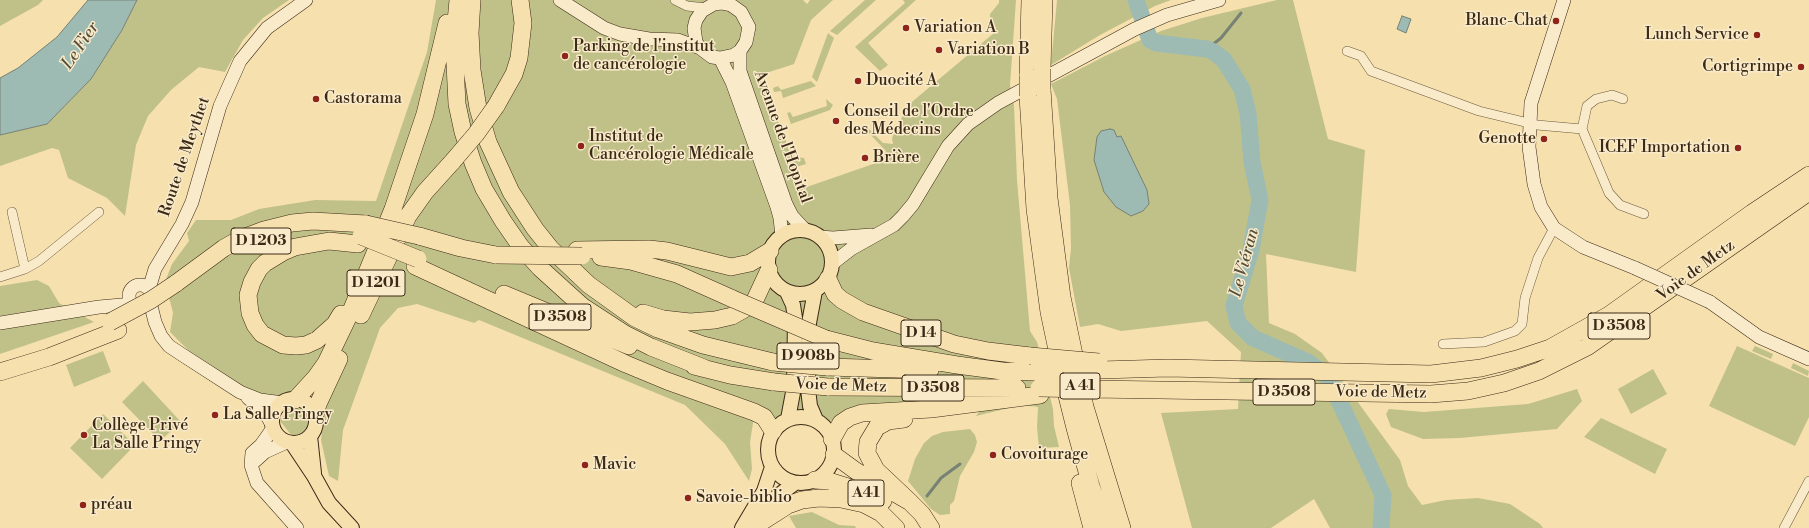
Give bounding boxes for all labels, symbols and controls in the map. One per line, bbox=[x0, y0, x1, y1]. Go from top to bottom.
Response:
place label: Blanc-Chat bbox=[1465, 11, 1548, 31]
marker: Blanc-Chat bbox=[1551, 16, 1561, 26]
place label: Variation A bbox=[914, 18, 997, 38]
water label: Le Fier bbox=[58, 19, 104, 73]
marker: Variation A bbox=[901, 23, 911, 33]
place label: Lunch Service bbox=[1645, 25, 1749, 45]
marker: Lunch Service bbox=[1752, 30, 1762, 40]
place label: Parking de l'institut de cancérologie bbox=[573, 37, 715, 75]
place label: Variation B bbox=[947, 40, 1030, 60]
marker: Variation B bbox=[934, 45, 944, 55]
marker: Parking de l'institut de cancérologie bbox=[560, 51, 570, 61]
place label: Cortigrimpe bbox=[1702, 57, 1793, 77]
marker: Cortigrimpe bbox=[1796, 62, 1806, 72]
street label: Avenue de l'Hopital bbox=[749, 68, 815, 206]
place label: Duocité A bbox=[866, 71, 938, 91]
marker: Duocité A bbox=[853, 76, 863, 86]
place label: Castorama bbox=[324, 89, 402, 109]
marker: Castorama bbox=[311, 94, 321, 104]
street label: Route de Meythet bbox=[155, 95, 215, 219]
place label: Conseil de l'Ordre des Médecins bbox=[844, 102, 974, 140]
marker: Conseil de l'Ordre des Médecins bbox=[831, 116, 841, 126]
place label: Institut de Cancérologie Médicale bbox=[589, 127, 754, 165]
place label: Genotte bbox=[1478, 129, 1536, 149]
marker: Genotte bbox=[1539, 134, 1549, 144]
place label: ICEF Importation bbox=[1599, 138, 1730, 158]
marker: Institut de Cancérologie Médicale bbox=[576, 141, 586, 151]
marker: ICEF Importation bbox=[1733, 143, 1743, 153]
place label: Brière bbox=[873, 148, 920, 168]
marker: Brière bbox=[860, 153, 870, 163]
water label: Le Viéran bbox=[1226, 227, 1264, 299]
road number: D 1203 bbox=[231, 228, 291, 254]
street label: Voie de Metz bbox=[1653, 236, 1739, 306]
road number: D 1201 bbox=[347, 270, 405, 296]
road number: D 3508 bbox=[529, 304, 591, 330]
road number: D 3508 bbox=[1588, 313, 1650, 339]
road number: D 14 bbox=[901, 320, 941, 346]
road number: D 908b bbox=[777, 343, 839, 369]
road number: A 41 bbox=[1060, 373, 1100, 399]
street label: Voie de Metz bbox=[795, 375, 887, 397]
road number: D 3508 bbox=[902, 375, 964, 401]
road number: D 3508 bbox=[1253, 379, 1315, 405]
street label: Voie de Metz bbox=[1335, 383, 1427, 403]
place label: La Salle Pringy bbox=[223, 405, 332, 425]
marker: La Salle Pringy bbox=[210, 410, 220, 420]
place label: Collège Privé La Salle Pringy bbox=[92, 416, 201, 454]
marker: Collège Privé La Salle Pringy bbox=[79, 430, 89, 440]
place label: Covoiturage bbox=[1001, 445, 1088, 465]
marker: Covoiturage bbox=[988, 450, 998, 460]
place label: Mavic bbox=[593, 455, 636, 475]
marker: Mavic bbox=[580, 460, 590, 470]
road number: A41 bbox=[848, 480, 884, 506]
place label: Savoie-biblio bbox=[696, 488, 792, 508]
marker: Savoie-biblio bbox=[683, 493, 693, 503]
place label: préau bbox=[91, 495, 132, 515]
marker: préau bbox=[78, 500, 88, 510]

